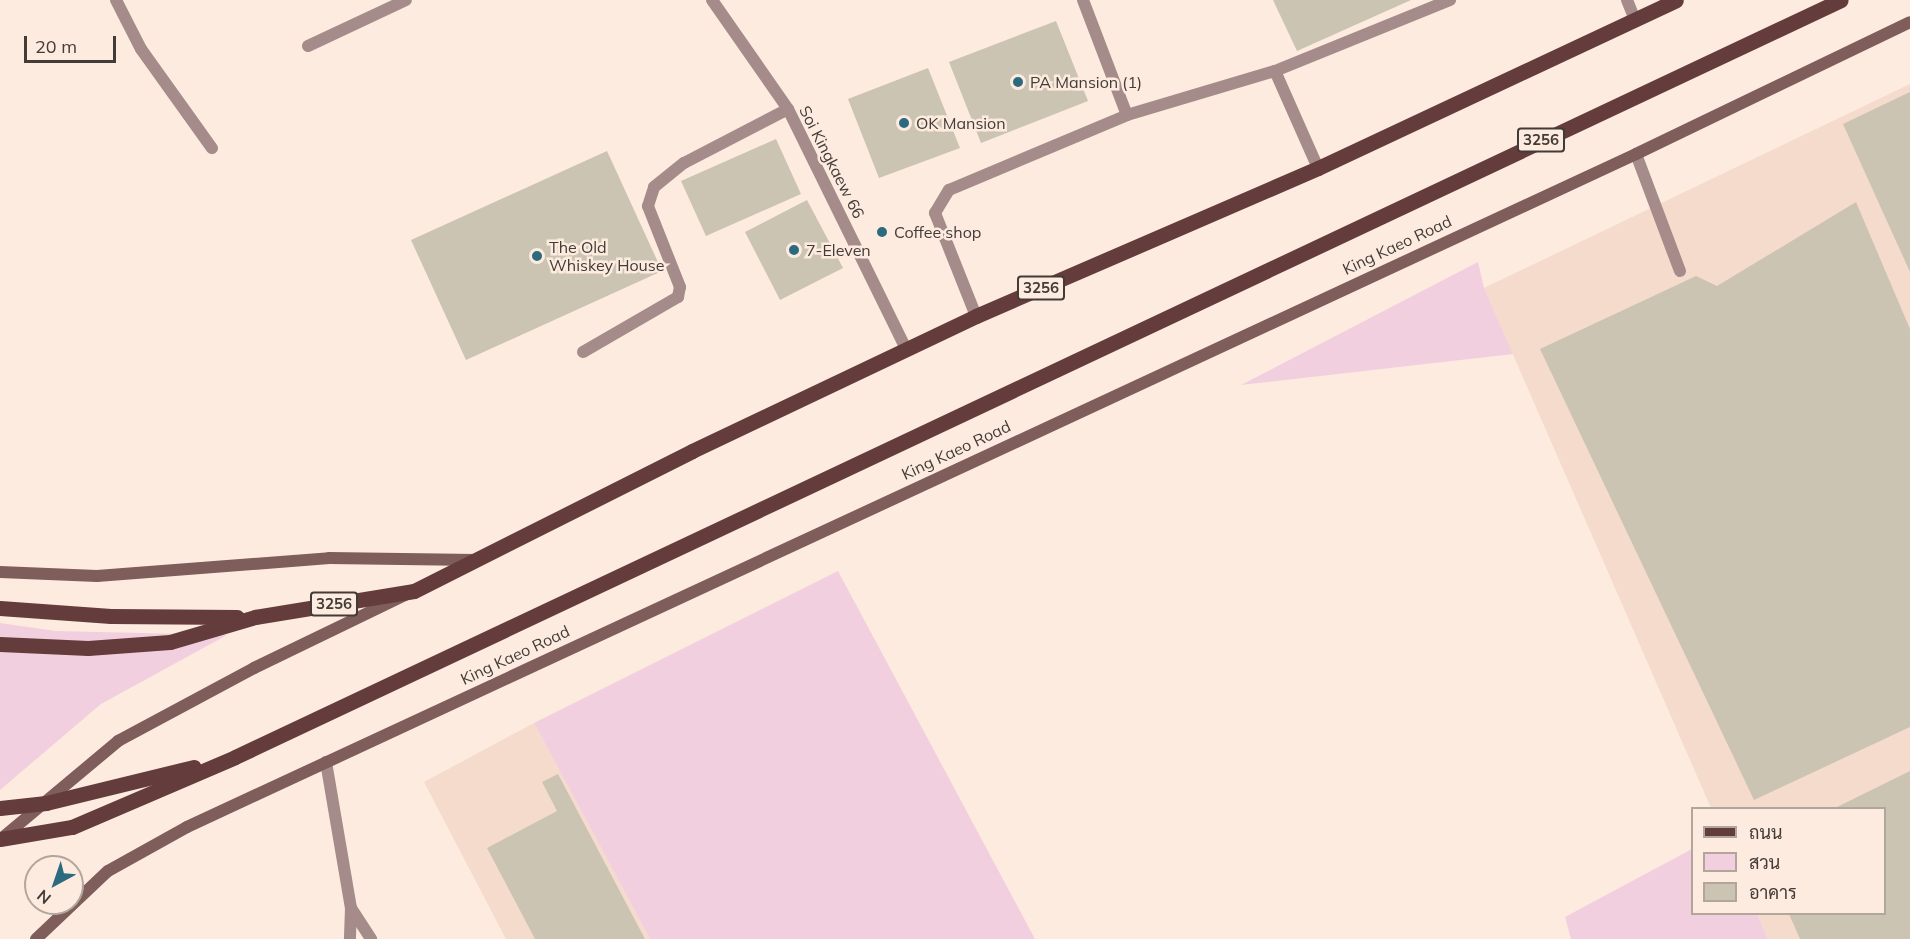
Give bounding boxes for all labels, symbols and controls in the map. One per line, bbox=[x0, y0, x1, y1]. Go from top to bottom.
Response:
scale bar bbox=[27, 24, 118, 62]
text: 20 m bbox=[35, 35, 77, 58]
place label: PA Mansion (1) bbox=[1030, 72, 1142, 92]
marker: PA Mansion (1) bbox=[1011, 75, 1025, 89]
street label: Soi Kingkaew 66 bbox=[795, 103, 869, 221]
place label: OK Mansion bbox=[916, 113, 1006, 133]
marker: OK Mansion bbox=[897, 116, 911, 130]
road number: 3256 bbox=[1517, 128, 1565, 152]
street label: King Kaeo Road bbox=[1339, 211, 1455, 279]
place label: Coffee shop bbox=[894, 222, 981, 242]
marker: Coffee shop bbox=[875, 225, 889, 239]
place label: The Old Whiskey House bbox=[549, 237, 664, 275]
place label: 7-Eleven bbox=[806, 240, 871, 260]
marker: 7-Eleven bbox=[787, 243, 801, 257]
marker: The Old Whiskey House bbox=[530, 249, 544, 263]
road number: 3256 bbox=[1017, 276, 1065, 300]
street label: King Kaeo Road bbox=[898, 416, 1014, 484]
road number: 3256 bbox=[310, 592, 358, 616]
street label: King Kaeo Road bbox=[457, 621, 573, 689]
legend bbox=[1691, 807, 1886, 915]
text: ถนน bbox=[1749, 821, 1782, 844]
text: สวน bbox=[1749, 851, 1780, 874]
north arrow bbox=[24, 855, 84, 915]
text: อาคาร bbox=[1749, 881, 1797, 904]
text: N bbox=[33, 886, 55, 909]

